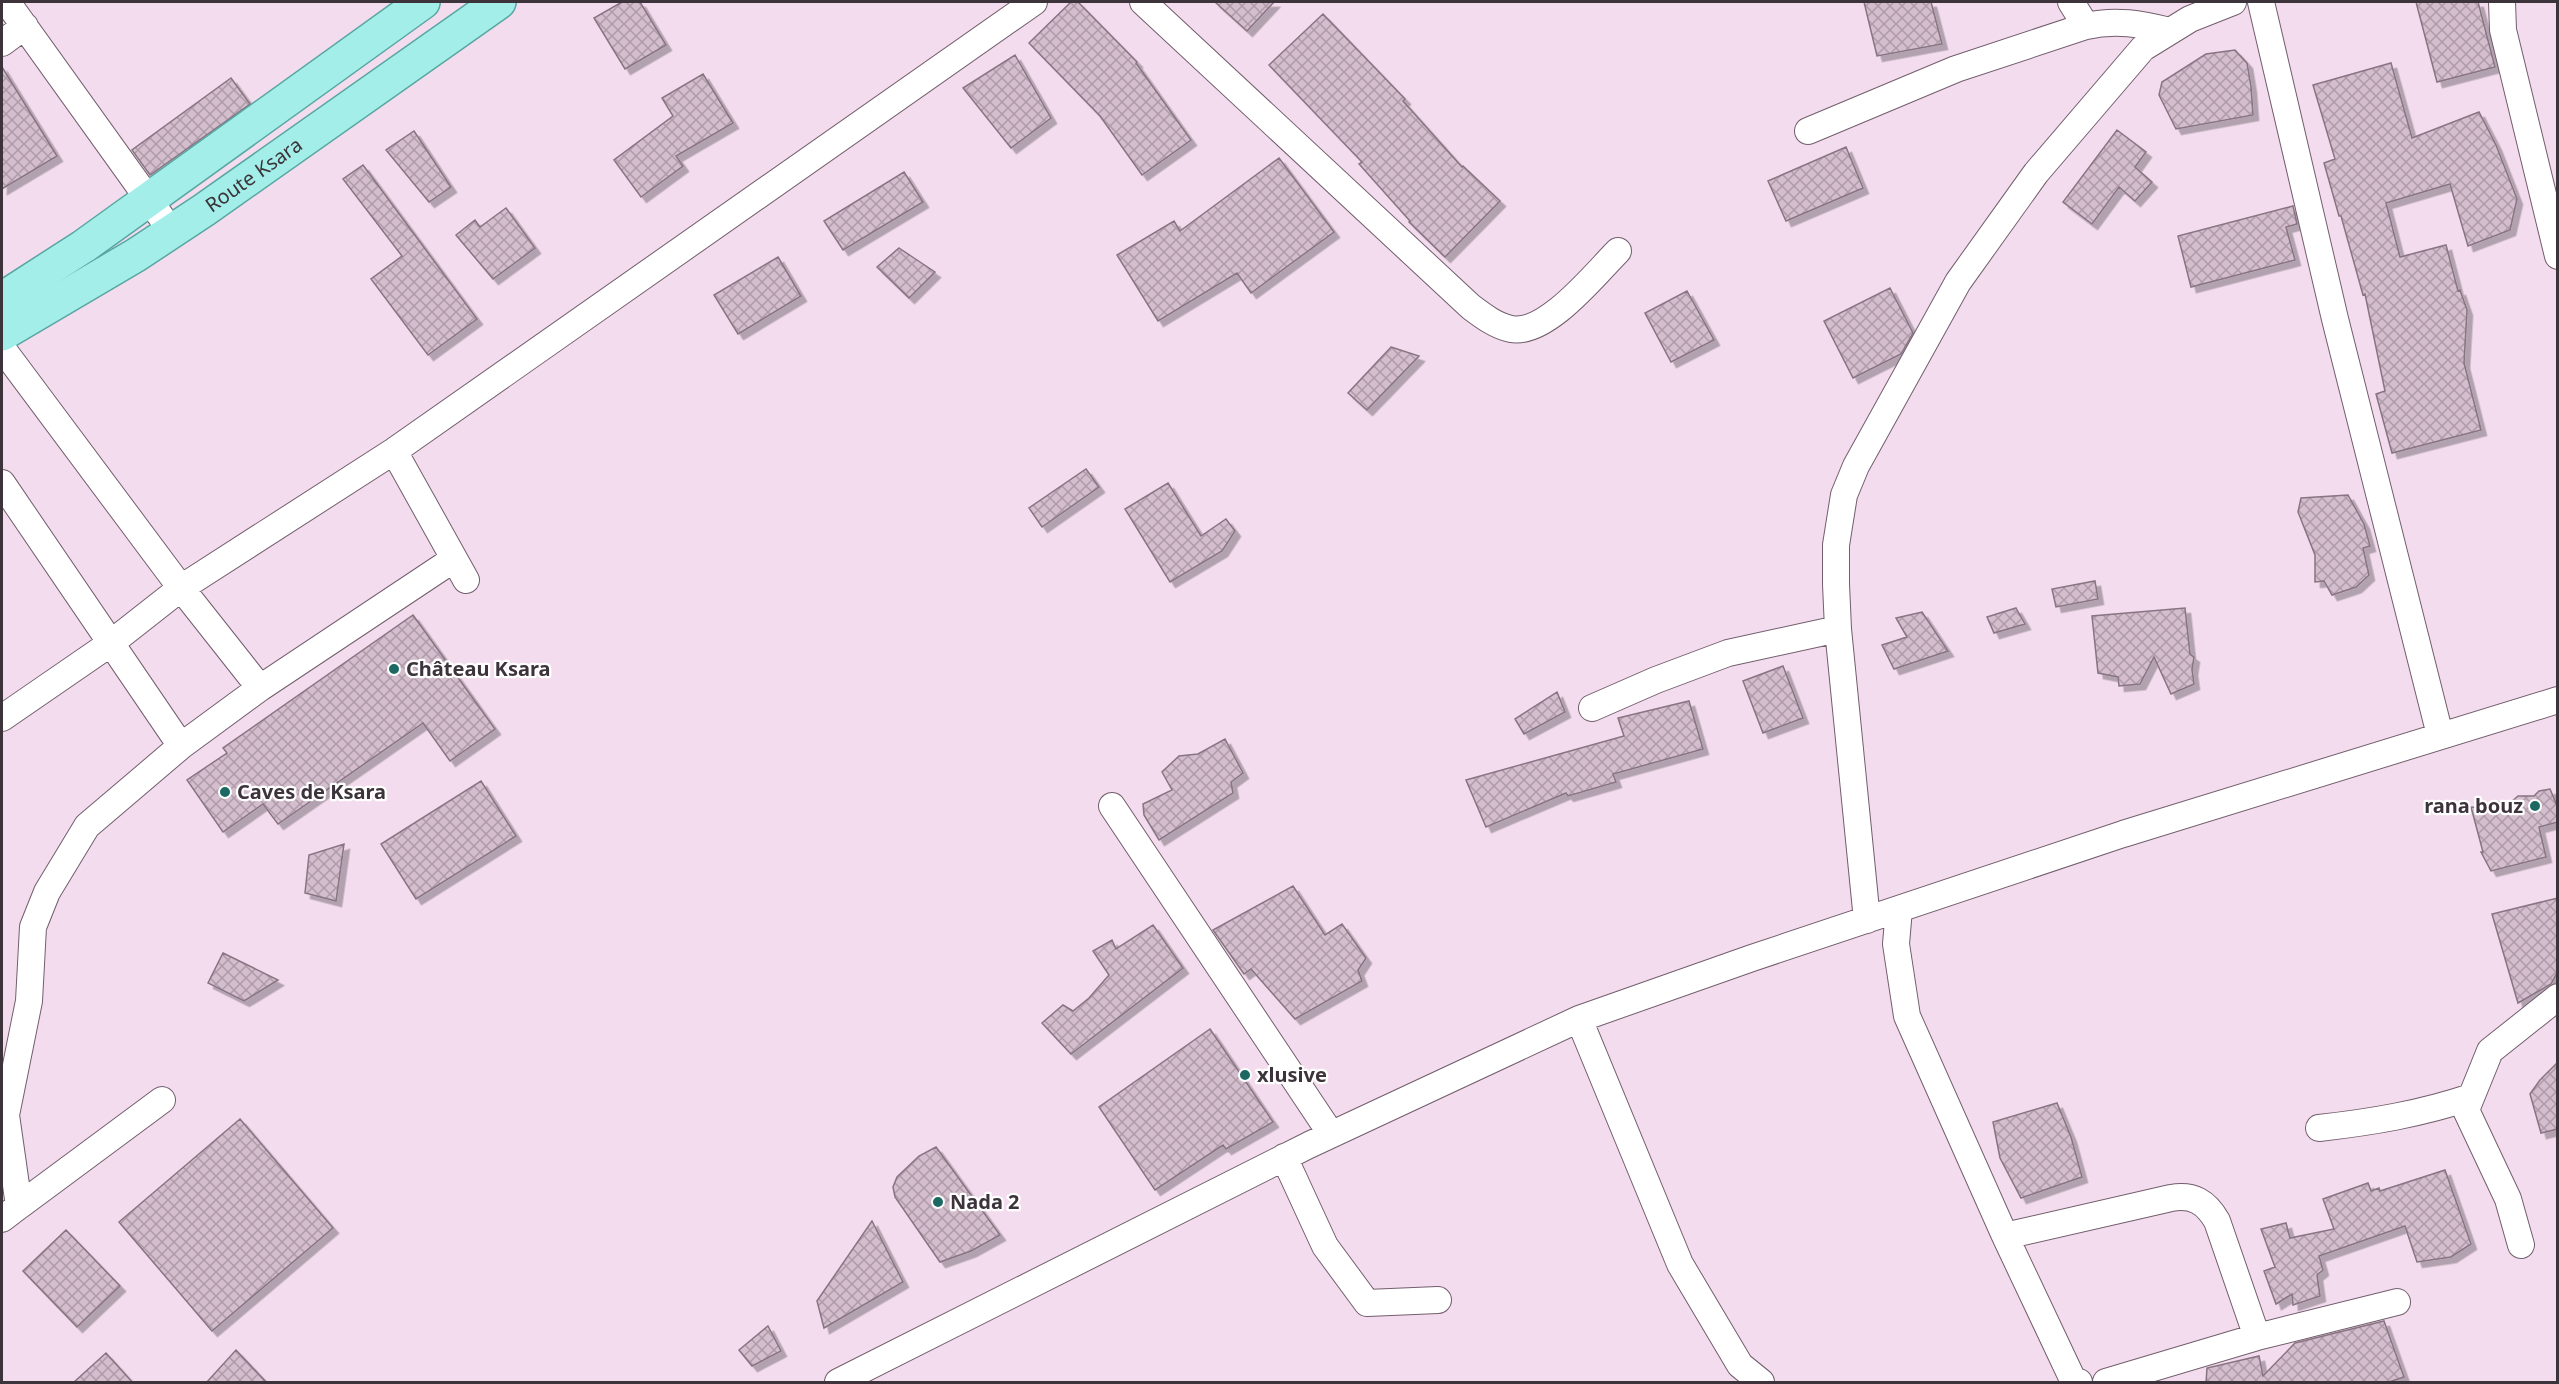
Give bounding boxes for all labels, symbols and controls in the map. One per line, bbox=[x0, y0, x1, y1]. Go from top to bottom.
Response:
street label: Route Ksara bbox=[200, 131, 307, 218]
place label: Château Ksara bbox=[406, 655, 550, 682]
marker: Château Ksara bbox=[387, 662, 401, 676]
place label: Caves de Ksara bbox=[237, 778, 386, 805]
marker: Caves de Ksara bbox=[218, 785, 232, 799]
place label: rana bouz bbox=[2424, 792, 2523, 819]
marker: rana bouz bbox=[2528, 799, 2542, 813]
place label: xlusive bbox=[1257, 1061, 1327, 1088]
marker: xlusive bbox=[1238, 1068, 1252, 1082]
place label: Nada 2 bbox=[950, 1188, 1020, 1215]
marker: Nada 2 bbox=[931, 1195, 945, 1209]

